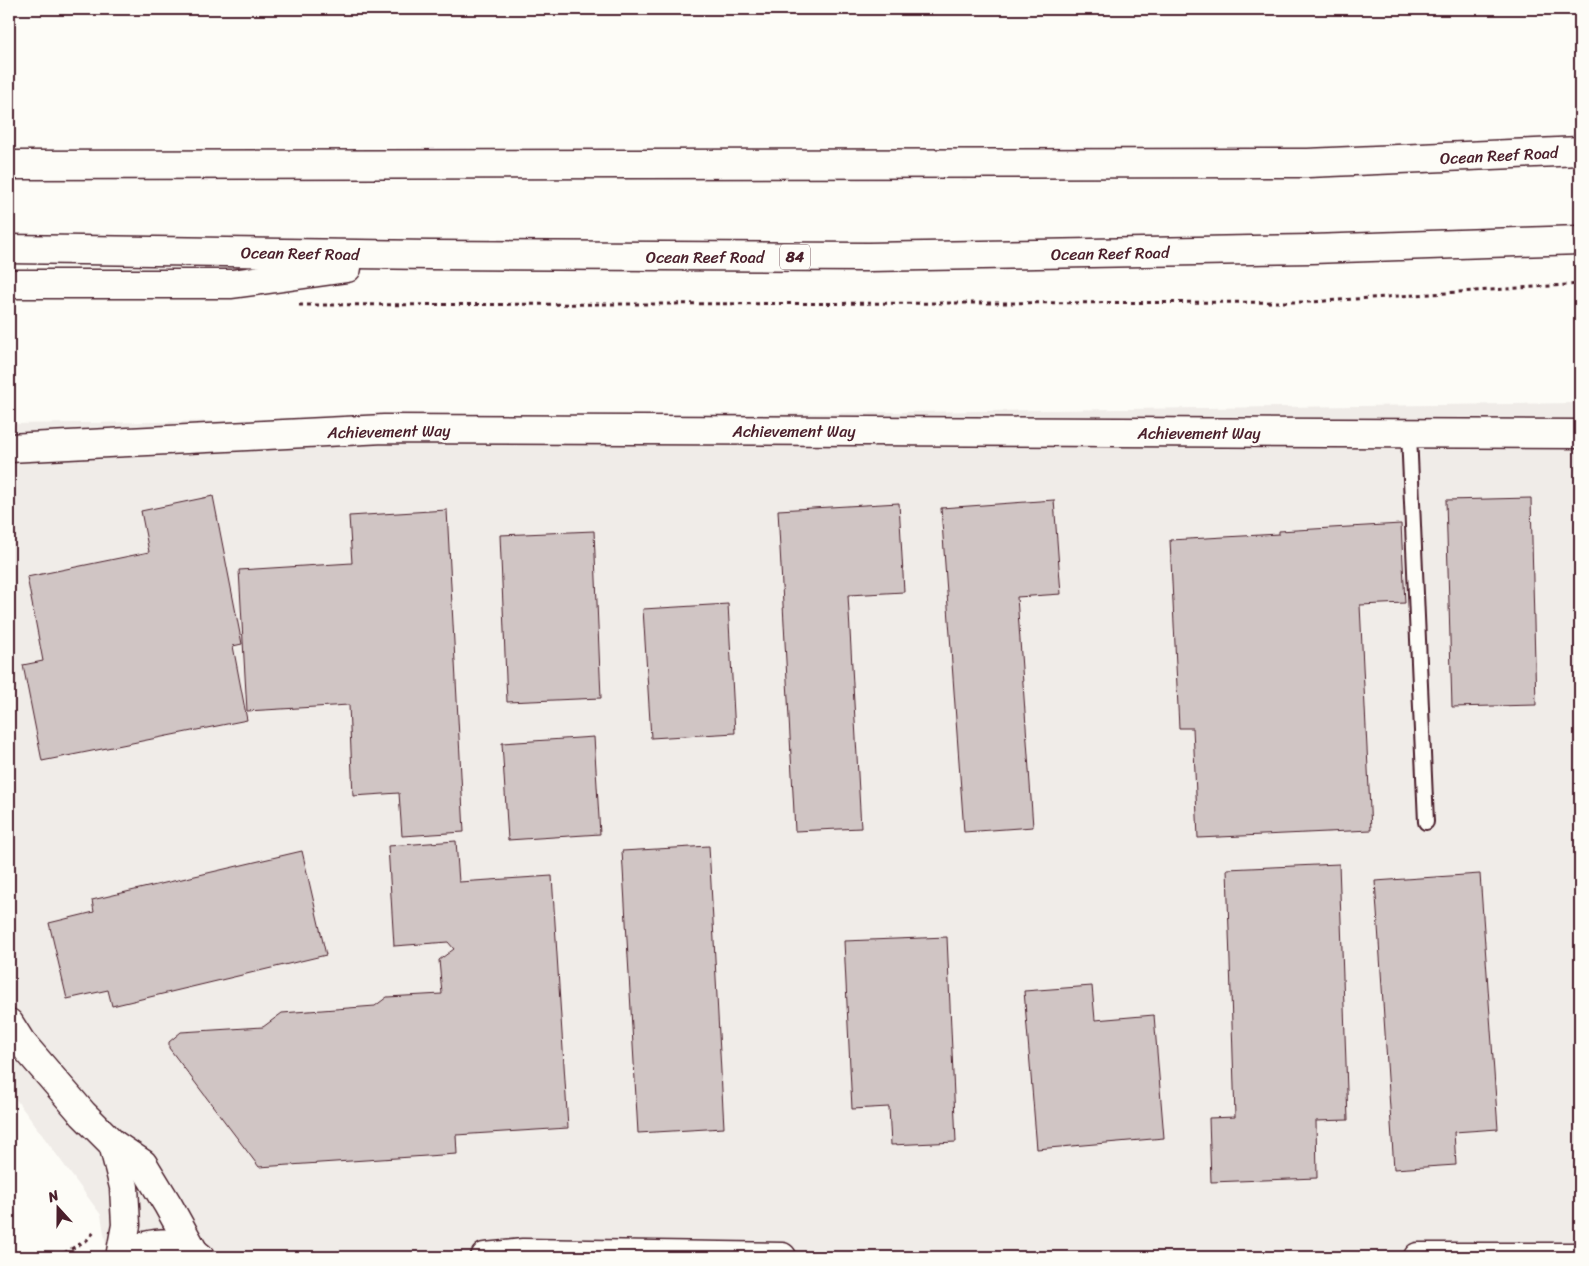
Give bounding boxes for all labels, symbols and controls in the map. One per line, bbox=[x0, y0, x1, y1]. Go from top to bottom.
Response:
street label: Ocean Reef Road bbox=[1439, 138, 1560, 173]
street label: Ocean Reef Road bbox=[241, 238, 361, 269]
street label: Ocean Reef Road bbox=[1051, 238, 1171, 269]
street label: Ocean Reef Road bbox=[646, 243, 766, 272]
road number: 84 bbox=[780, 244, 810, 270]
street label: Achievement Way bbox=[326, 416, 451, 447]
street label: Achievement Way bbox=[731, 417, 856, 446]
street label: Achievement Way bbox=[1136, 419, 1261, 448]
text: N bbox=[44, 1183, 63, 1210]
north arrow bbox=[32, 1184, 82, 1234]

